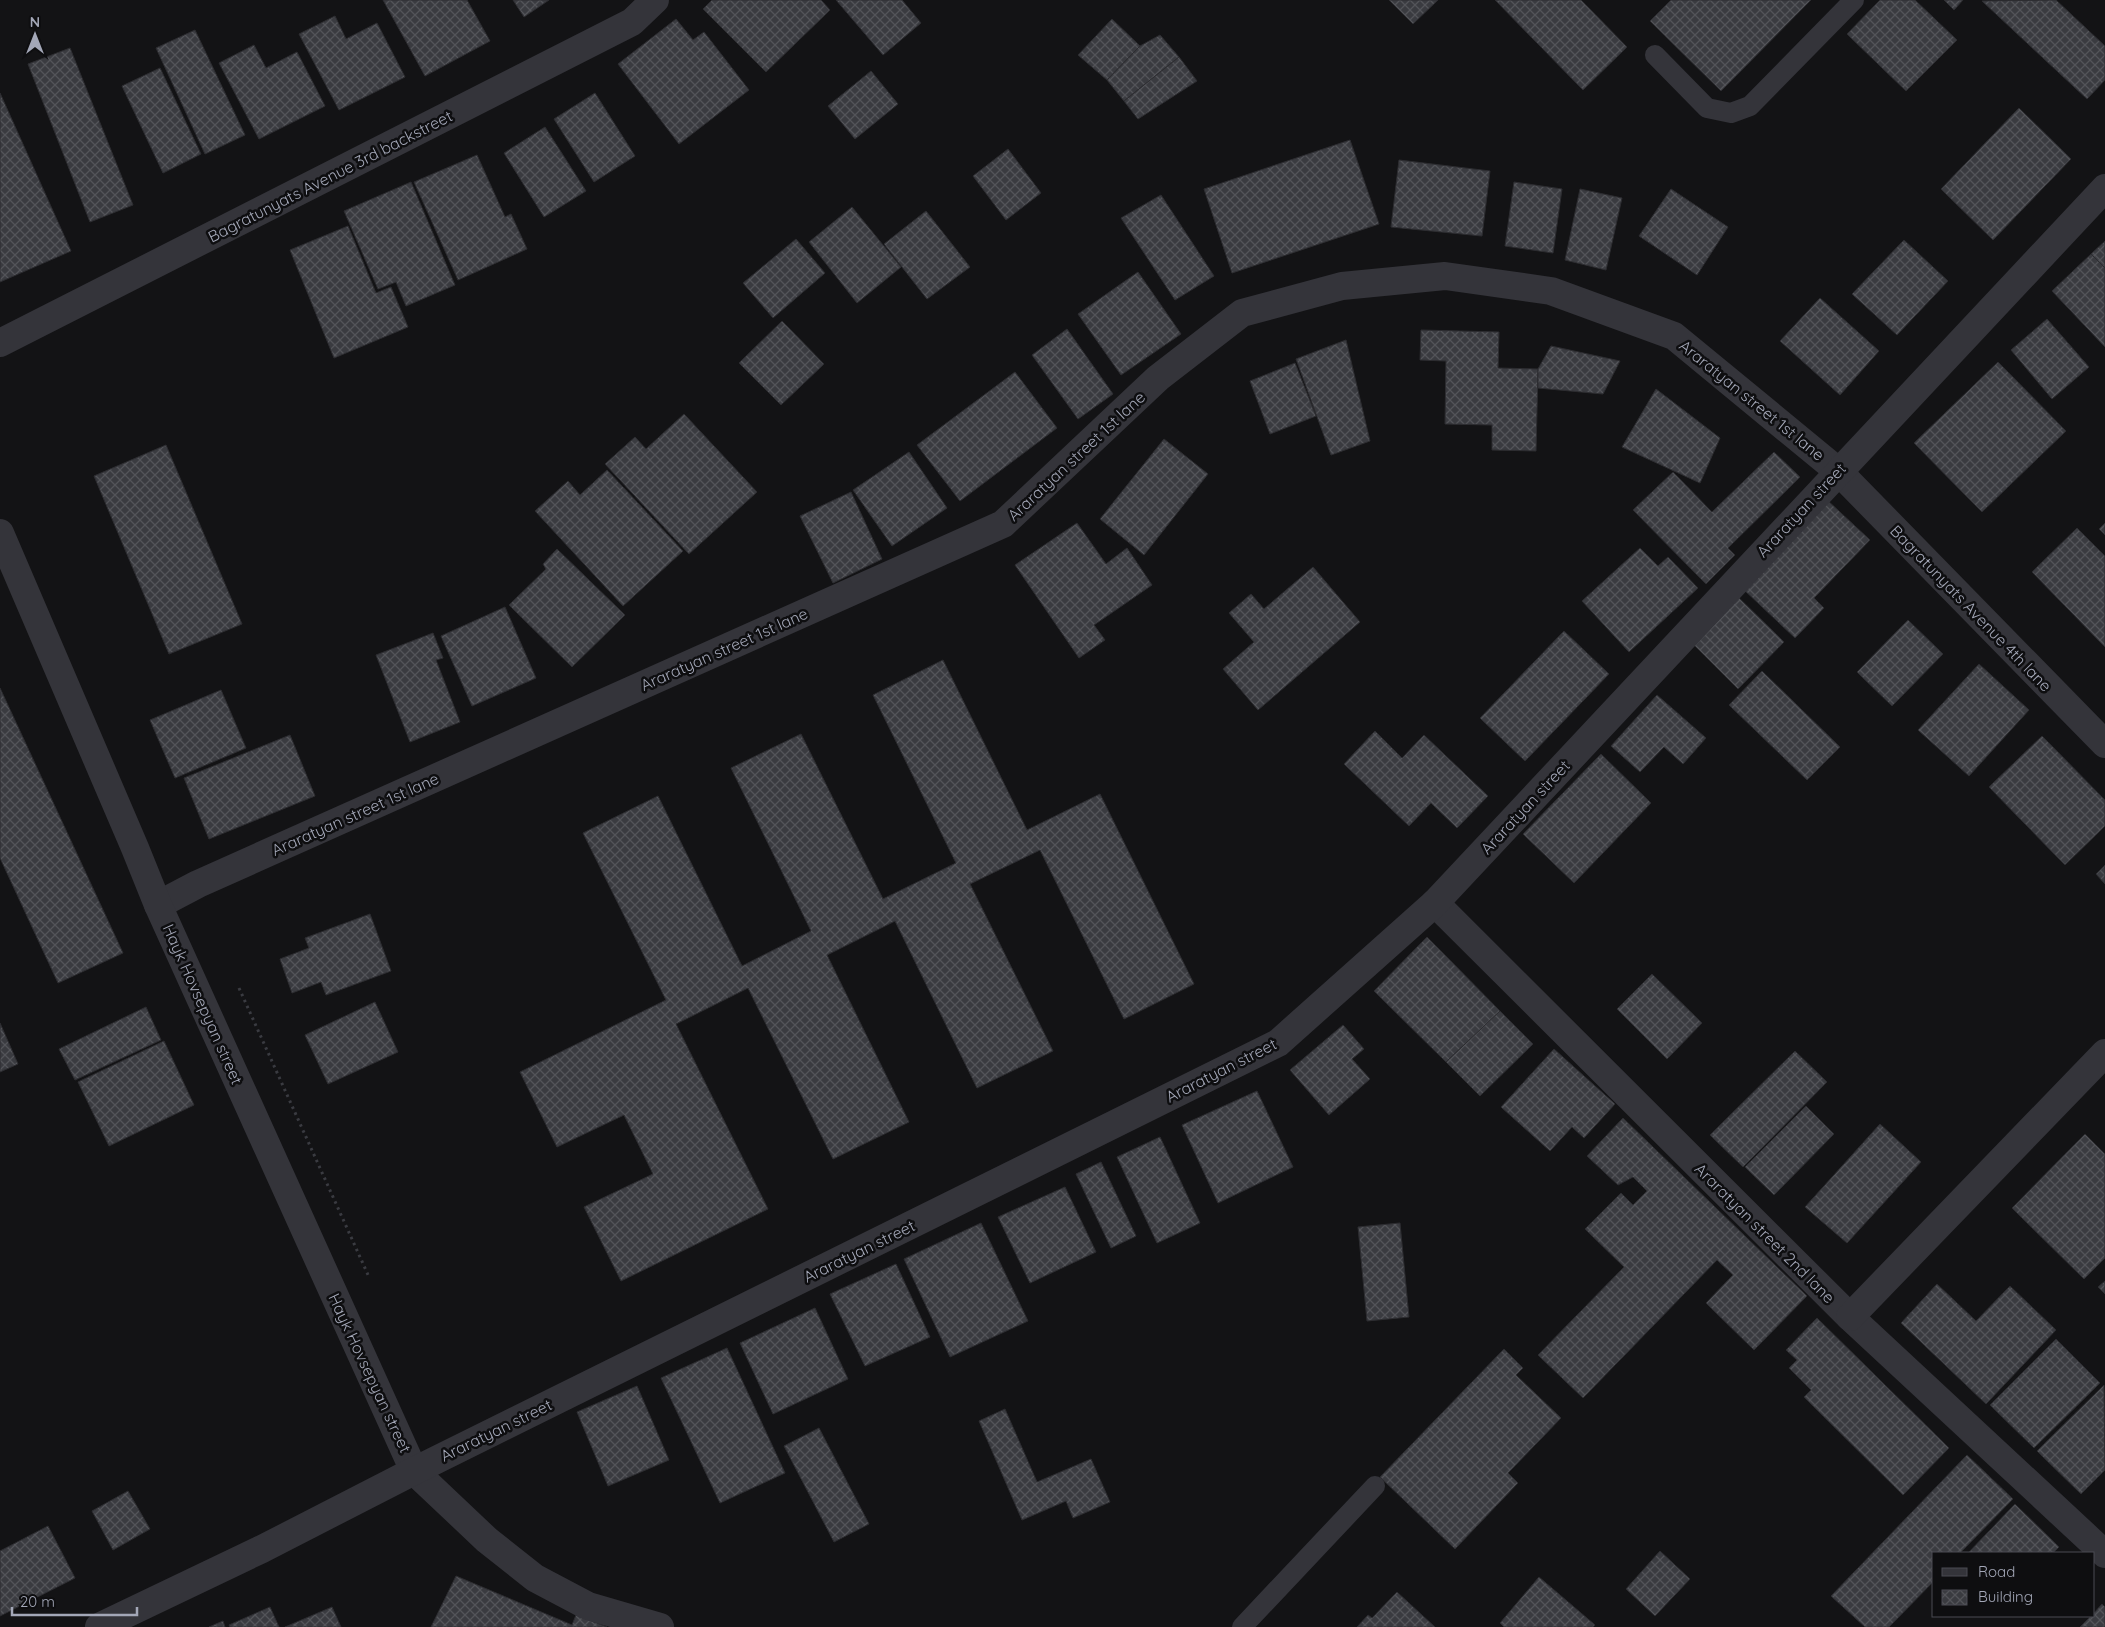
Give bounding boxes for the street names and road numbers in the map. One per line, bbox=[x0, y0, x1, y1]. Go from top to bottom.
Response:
street label: Bagratunyats Avenue 3rd backstreet bbox=[204, 105, 456, 247]
street label: Araratyan street 1st lane bbox=[1675, 335, 1829, 465]
street label: Araratyan street 1st lane bbox=[1003, 387, 1149, 525]
street label: Araratyan street bbox=[1752, 459, 1850, 561]
street label: Bagratunyats Avenue 4th lane bbox=[1886, 521, 2056, 695]
street label: Araratyan street 1st lane bbox=[637, 603, 811, 695]
street label: Araratyan street bbox=[1476, 756, 1574, 858]
street label: Araratyan street 1st lane bbox=[268, 768, 442, 860]
street label: Hayk Hovsepyan street bbox=[159, 921, 247, 1087]
street label: Araratyan street bbox=[1162, 1033, 1280, 1107]
street label: Araratyan street 2nd lane bbox=[1691, 1159, 1839, 1307]
street label: Araratyan street bbox=[800, 1215, 918, 1287]
street label: Hayk Hovsepyan street bbox=[324, 1290, 416, 1456]
street label: Araratyan street bbox=[437, 1394, 555, 1466]

